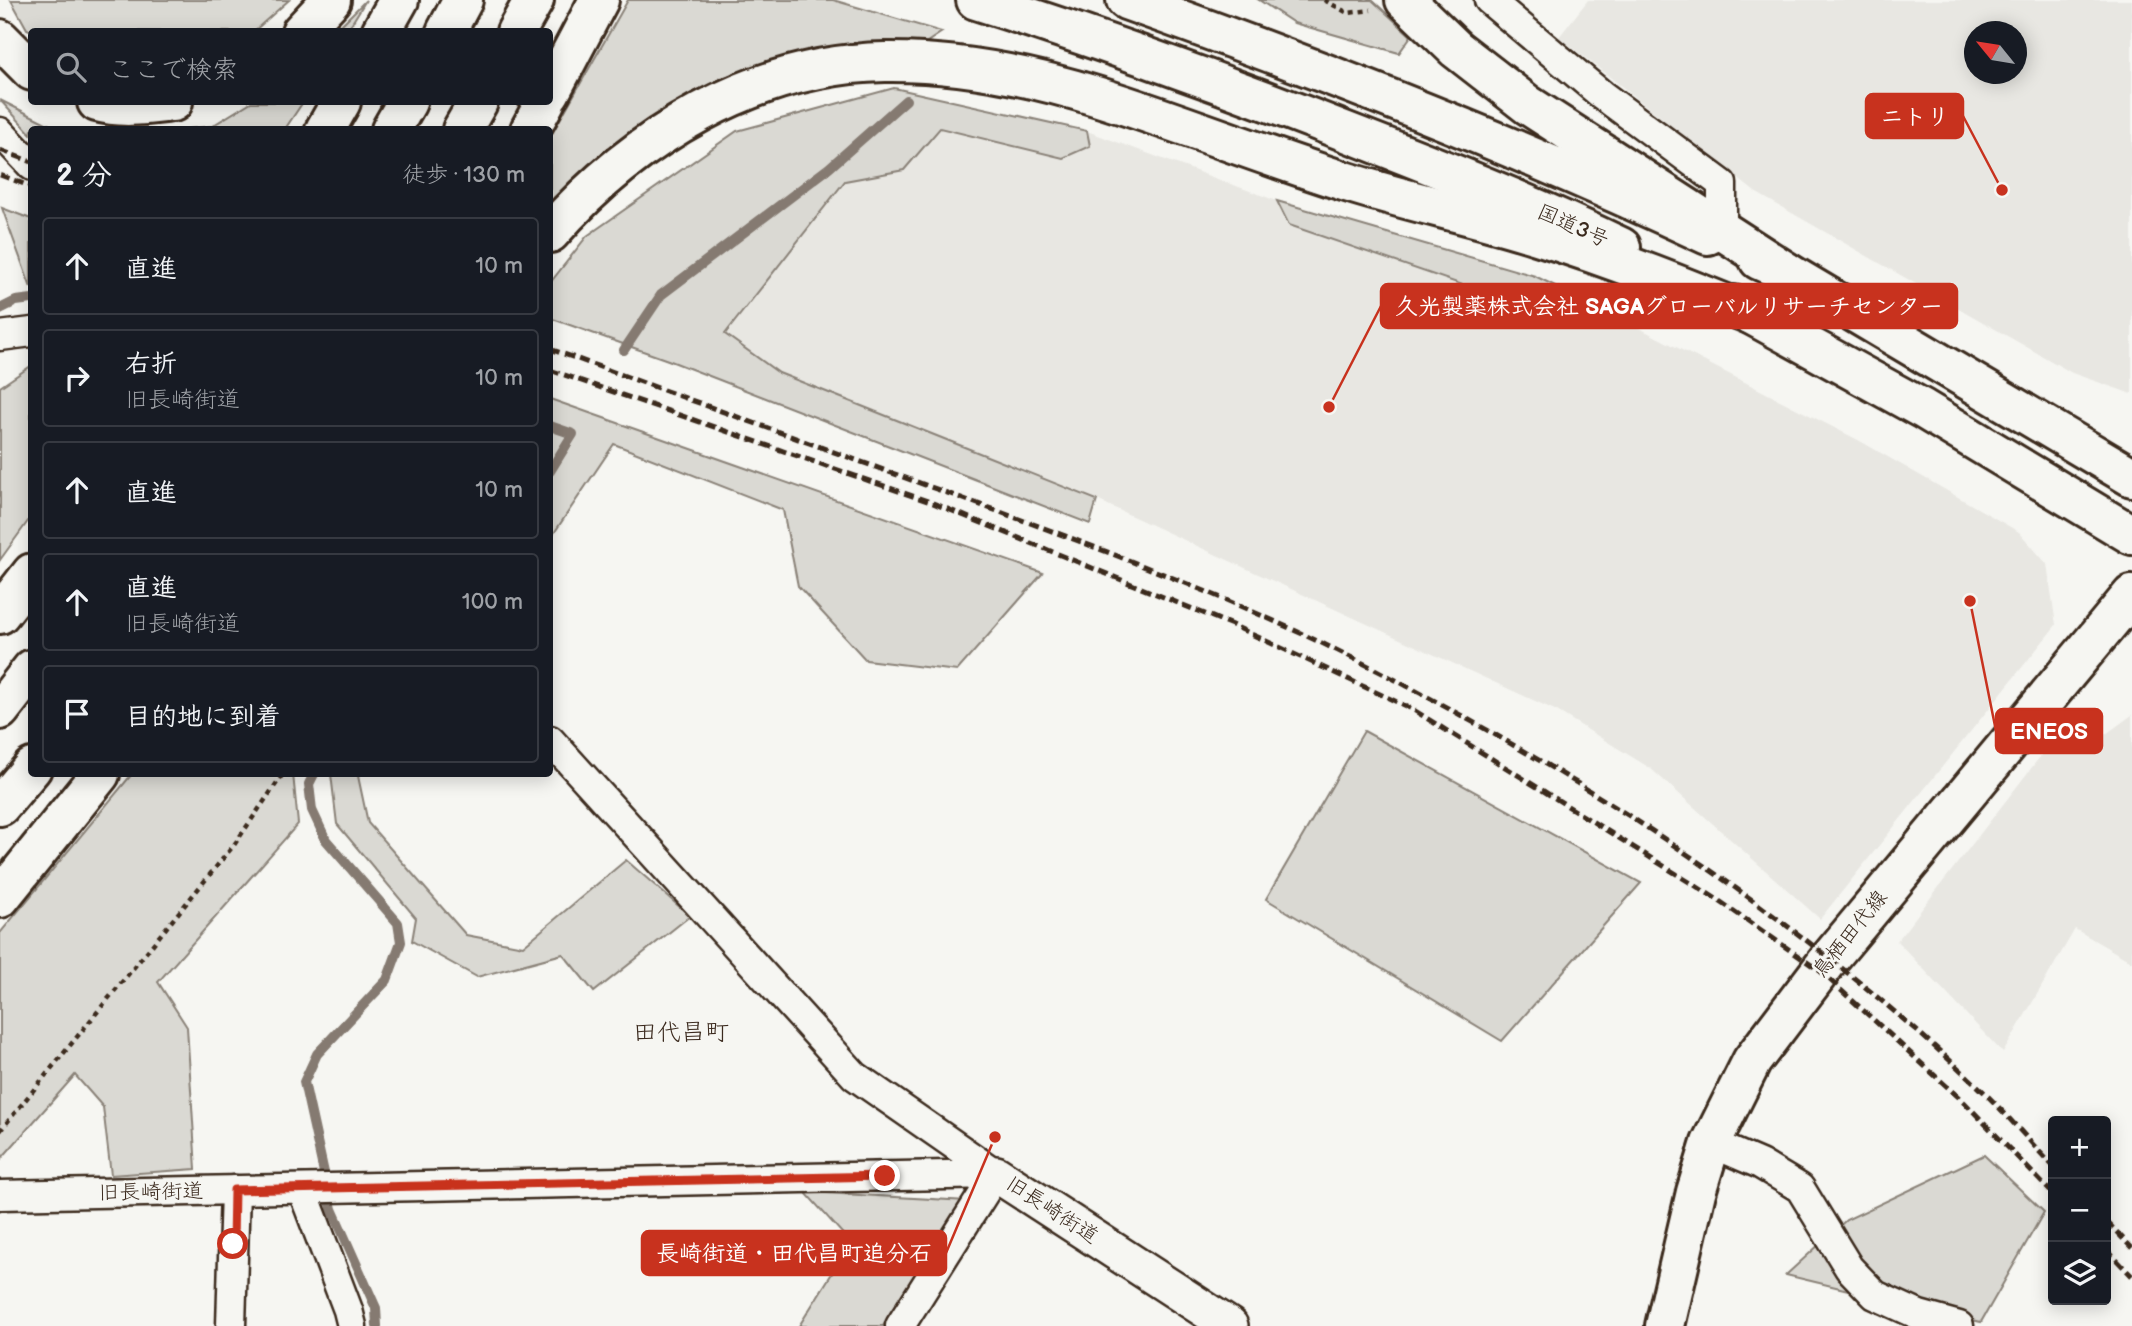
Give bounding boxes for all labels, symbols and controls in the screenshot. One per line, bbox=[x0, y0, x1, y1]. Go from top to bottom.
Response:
north arrow bbox=[1964, 21, 2027, 84]
search box bbox=[28, 28, 553, 105]
icon: search bbox=[52, 48, 90, 86]
text: ここで検索 bbox=[108, 55, 238, 86]
callout: ニトリ bbox=[1866, 94, 1963, 138]
text: ニトリ bbox=[1881, 103, 1950, 131]
text: 2 分 bbox=[56, 158, 112, 194]
text: 徒歩 · 130 m bbox=[402, 161, 525, 189]
street label: 国道3号 bbox=[1533, 199, 1613, 253]
icon: ahead bbox=[58, 247, 96, 285]
text: 10 m bbox=[475, 252, 523, 280]
text: 直進 bbox=[125, 254, 177, 285]
callout: 久光製薬株式会社 SAGAグローバルリサーチセンター bbox=[1381, 284, 1957, 328]
text: 久光製薬株式会社 SAGAグローバルリサーチセンター bbox=[1395, 293, 1943, 321]
text: 右折 bbox=[125, 349, 177, 380]
icon: right bbox=[58, 359, 96, 397]
text: 10 m bbox=[475, 364, 523, 392]
text: 旧長崎街道 bbox=[125, 386, 240, 414]
icon: ahead bbox=[58, 471, 96, 509]
text: 10 m bbox=[475, 476, 523, 504]
text: 直進 bbox=[125, 478, 177, 509]
text: 直進 bbox=[125, 573, 177, 604]
icon: ahead bbox=[58, 583, 96, 621]
text: 100 m bbox=[462, 588, 523, 616]
text: 旧長崎街道 bbox=[125, 610, 240, 638]
icon: arrive bbox=[58, 695, 96, 733]
text: 目的地に到着 bbox=[125, 702, 281, 733]
callout: ENEOS bbox=[1996, 709, 2102, 753]
text: ENEOS bbox=[2010, 718, 2088, 746]
street label: 鳥栖田代線 bbox=[1807, 885, 1893, 983]
district label: 田代昌町 bbox=[633, 1018, 729, 1047]
map controls bbox=[2048, 1116, 2111, 1305]
button: + bbox=[2048, 1116, 2111, 1179]
route end bbox=[869, 1160, 900, 1191]
street label: 旧長崎街道 bbox=[1001, 1171, 1103, 1249]
street label: 旧長崎街道 bbox=[98, 1179, 204, 1205]
button: − bbox=[2048, 1179, 2111, 1242]
route start bbox=[217, 1228, 248, 1259]
callout: 長崎街道・田代昌町追分石 bbox=[642, 1231, 946, 1275]
text: 長崎街道・田代昌町追分石 bbox=[656, 1240, 932, 1268]
button: layers bbox=[2048, 1242, 2111, 1305]

